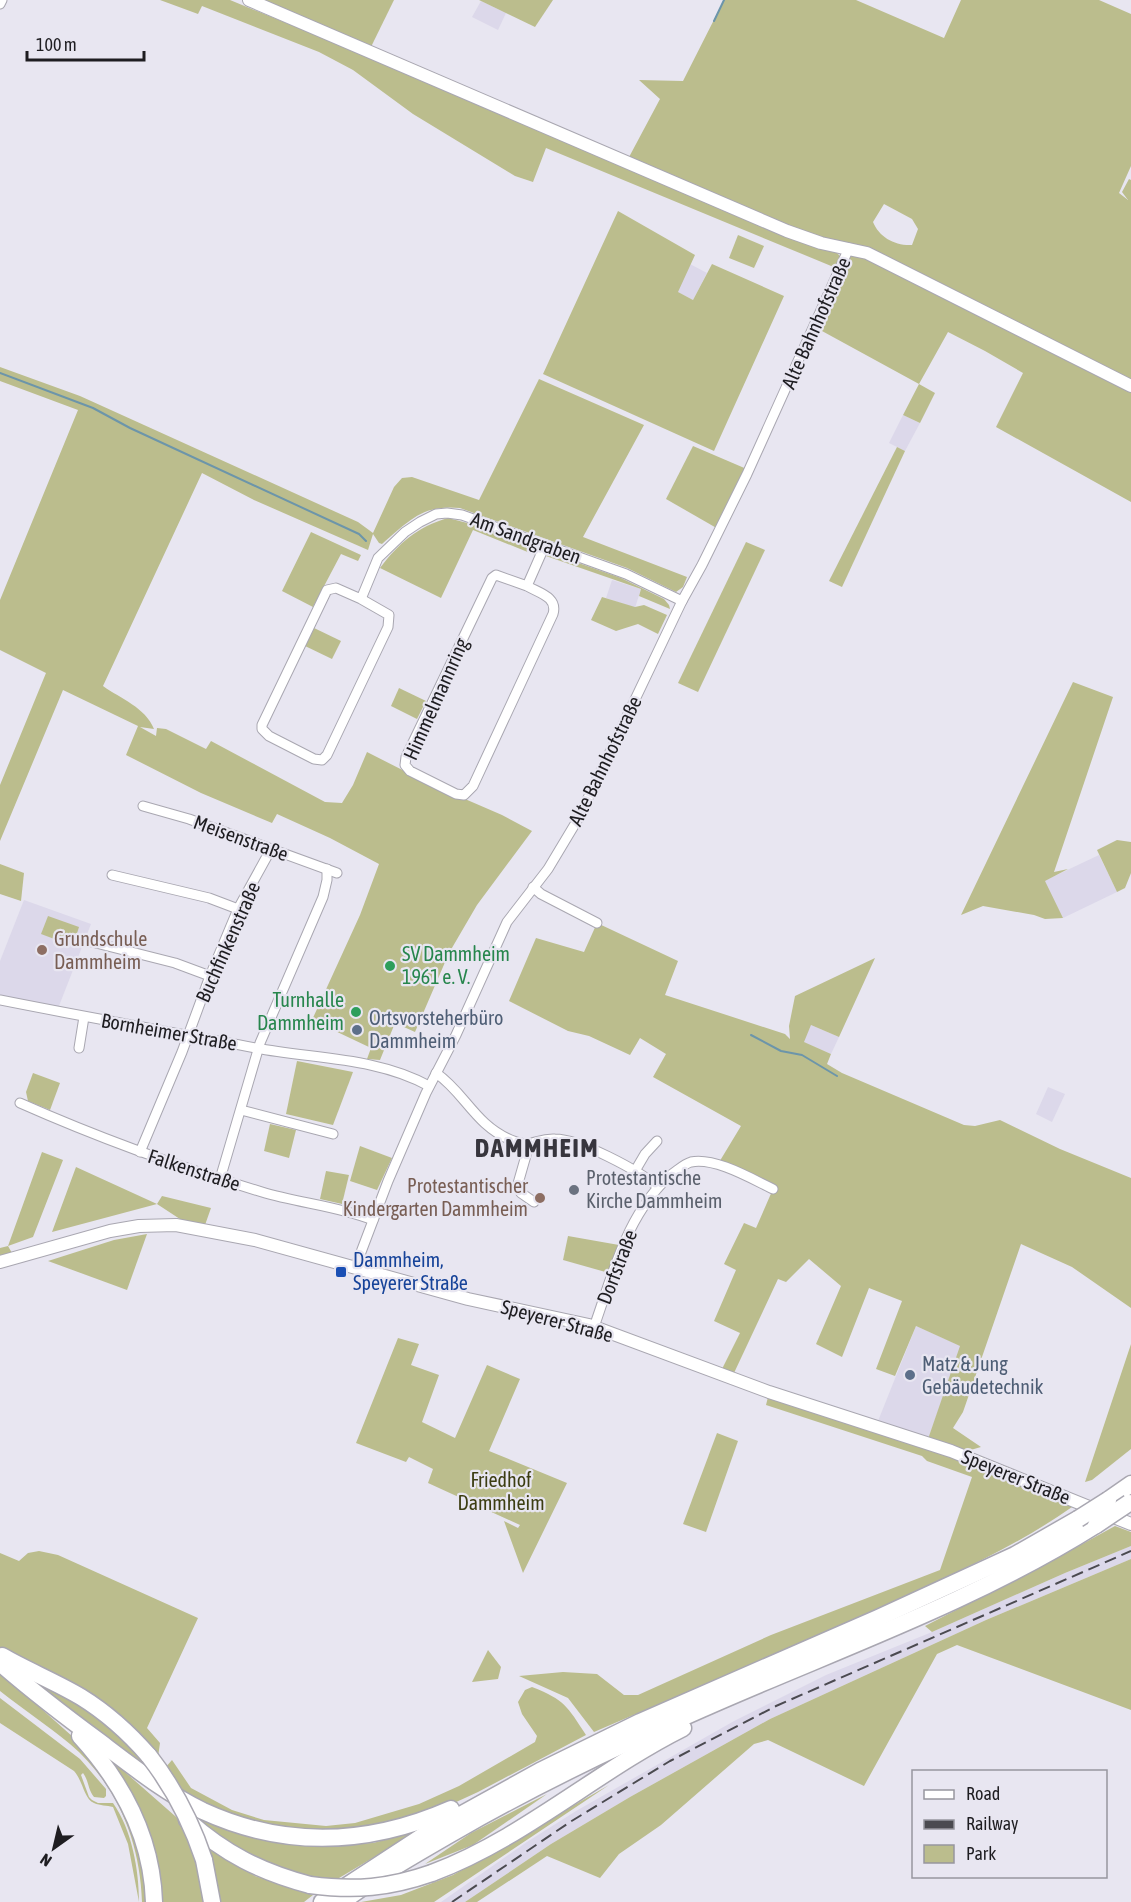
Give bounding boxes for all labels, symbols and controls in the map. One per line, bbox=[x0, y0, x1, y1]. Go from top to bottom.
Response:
scale bar bbox=[27, 24, 144, 62]
text: 100 m bbox=[36, 34, 77, 55]
street label: Alte Bahnhofstraße bbox=[776, 254, 855, 392]
street label: Am Sandgraben bbox=[468, 507, 584, 568]
street label: Himmelmannring bbox=[398, 634, 473, 763]
street label: Alte Bahnhofstraße bbox=[563, 692, 646, 829]
street label: Meisenstraße bbox=[191, 810, 292, 865]
street label: Buchfinkenstraße bbox=[191, 878, 264, 1006]
place label: Grundschule Dammheim bbox=[54, 927, 147, 973]
place label: SV Dammheim 1961 e. V. bbox=[402, 942, 510, 988]
marker: Grundschule Dammheim bbox=[35, 943, 49, 957]
marker: SV Dammheim 1961 e. V. bbox=[383, 959, 397, 973]
place label: Turnhalle Dammheim bbox=[257, 988, 344, 1034]
marker: Turnhalle Dammheim bbox=[349, 1005, 363, 1019]
place label: Ortsvorsteherbüro Dammheim bbox=[369, 1006, 503, 1052]
street label: Bornheimer Straße bbox=[99, 1008, 239, 1055]
marker: Ortsvorsteherbüro Dammheim bbox=[350, 1023, 364, 1037]
district label: DAMMHEIM bbox=[475, 1133, 599, 1163]
street label: Falkenstraße bbox=[145, 1144, 243, 1195]
place label: Protestantische Kirche Dammheim bbox=[586, 1166, 722, 1212]
place label: Protestantischer Kindergarten Dammheim bbox=[343, 1174, 529, 1220]
marker: Protestantische Kirche Dammheim bbox=[567, 1183, 581, 1197]
marker: Protestantischer Kindergarten Dammheim bbox=[533, 1191, 547, 1205]
street label: Dorfstraße bbox=[592, 1226, 641, 1307]
place label: Dammheim, Speyerer Straße bbox=[353, 1248, 468, 1294]
marker: Dammheim, Speyerer Straße bbox=[334, 1265, 348, 1279]
street label: Speyerer Straße bbox=[499, 1295, 616, 1347]
place label: Matz & Jung Gebäudetechnik bbox=[922, 1352, 1044, 1398]
marker: Matz & Jung Gebäudetechnik bbox=[903, 1368, 917, 1382]
street label: Speyerer Straße bbox=[959, 1444, 1074, 1509]
park label: Friedhof Dammheim bbox=[457, 1468, 545, 1514]
legend bbox=[912, 1770, 1107, 1878]
text: Road bbox=[966, 1783, 1000, 1804]
text: Railway bbox=[966, 1813, 1018, 1834]
north arrow bbox=[24, 1818, 84, 1878]
text: Park bbox=[966, 1843, 996, 1864]
text: N bbox=[37, 1850, 55, 1871]

